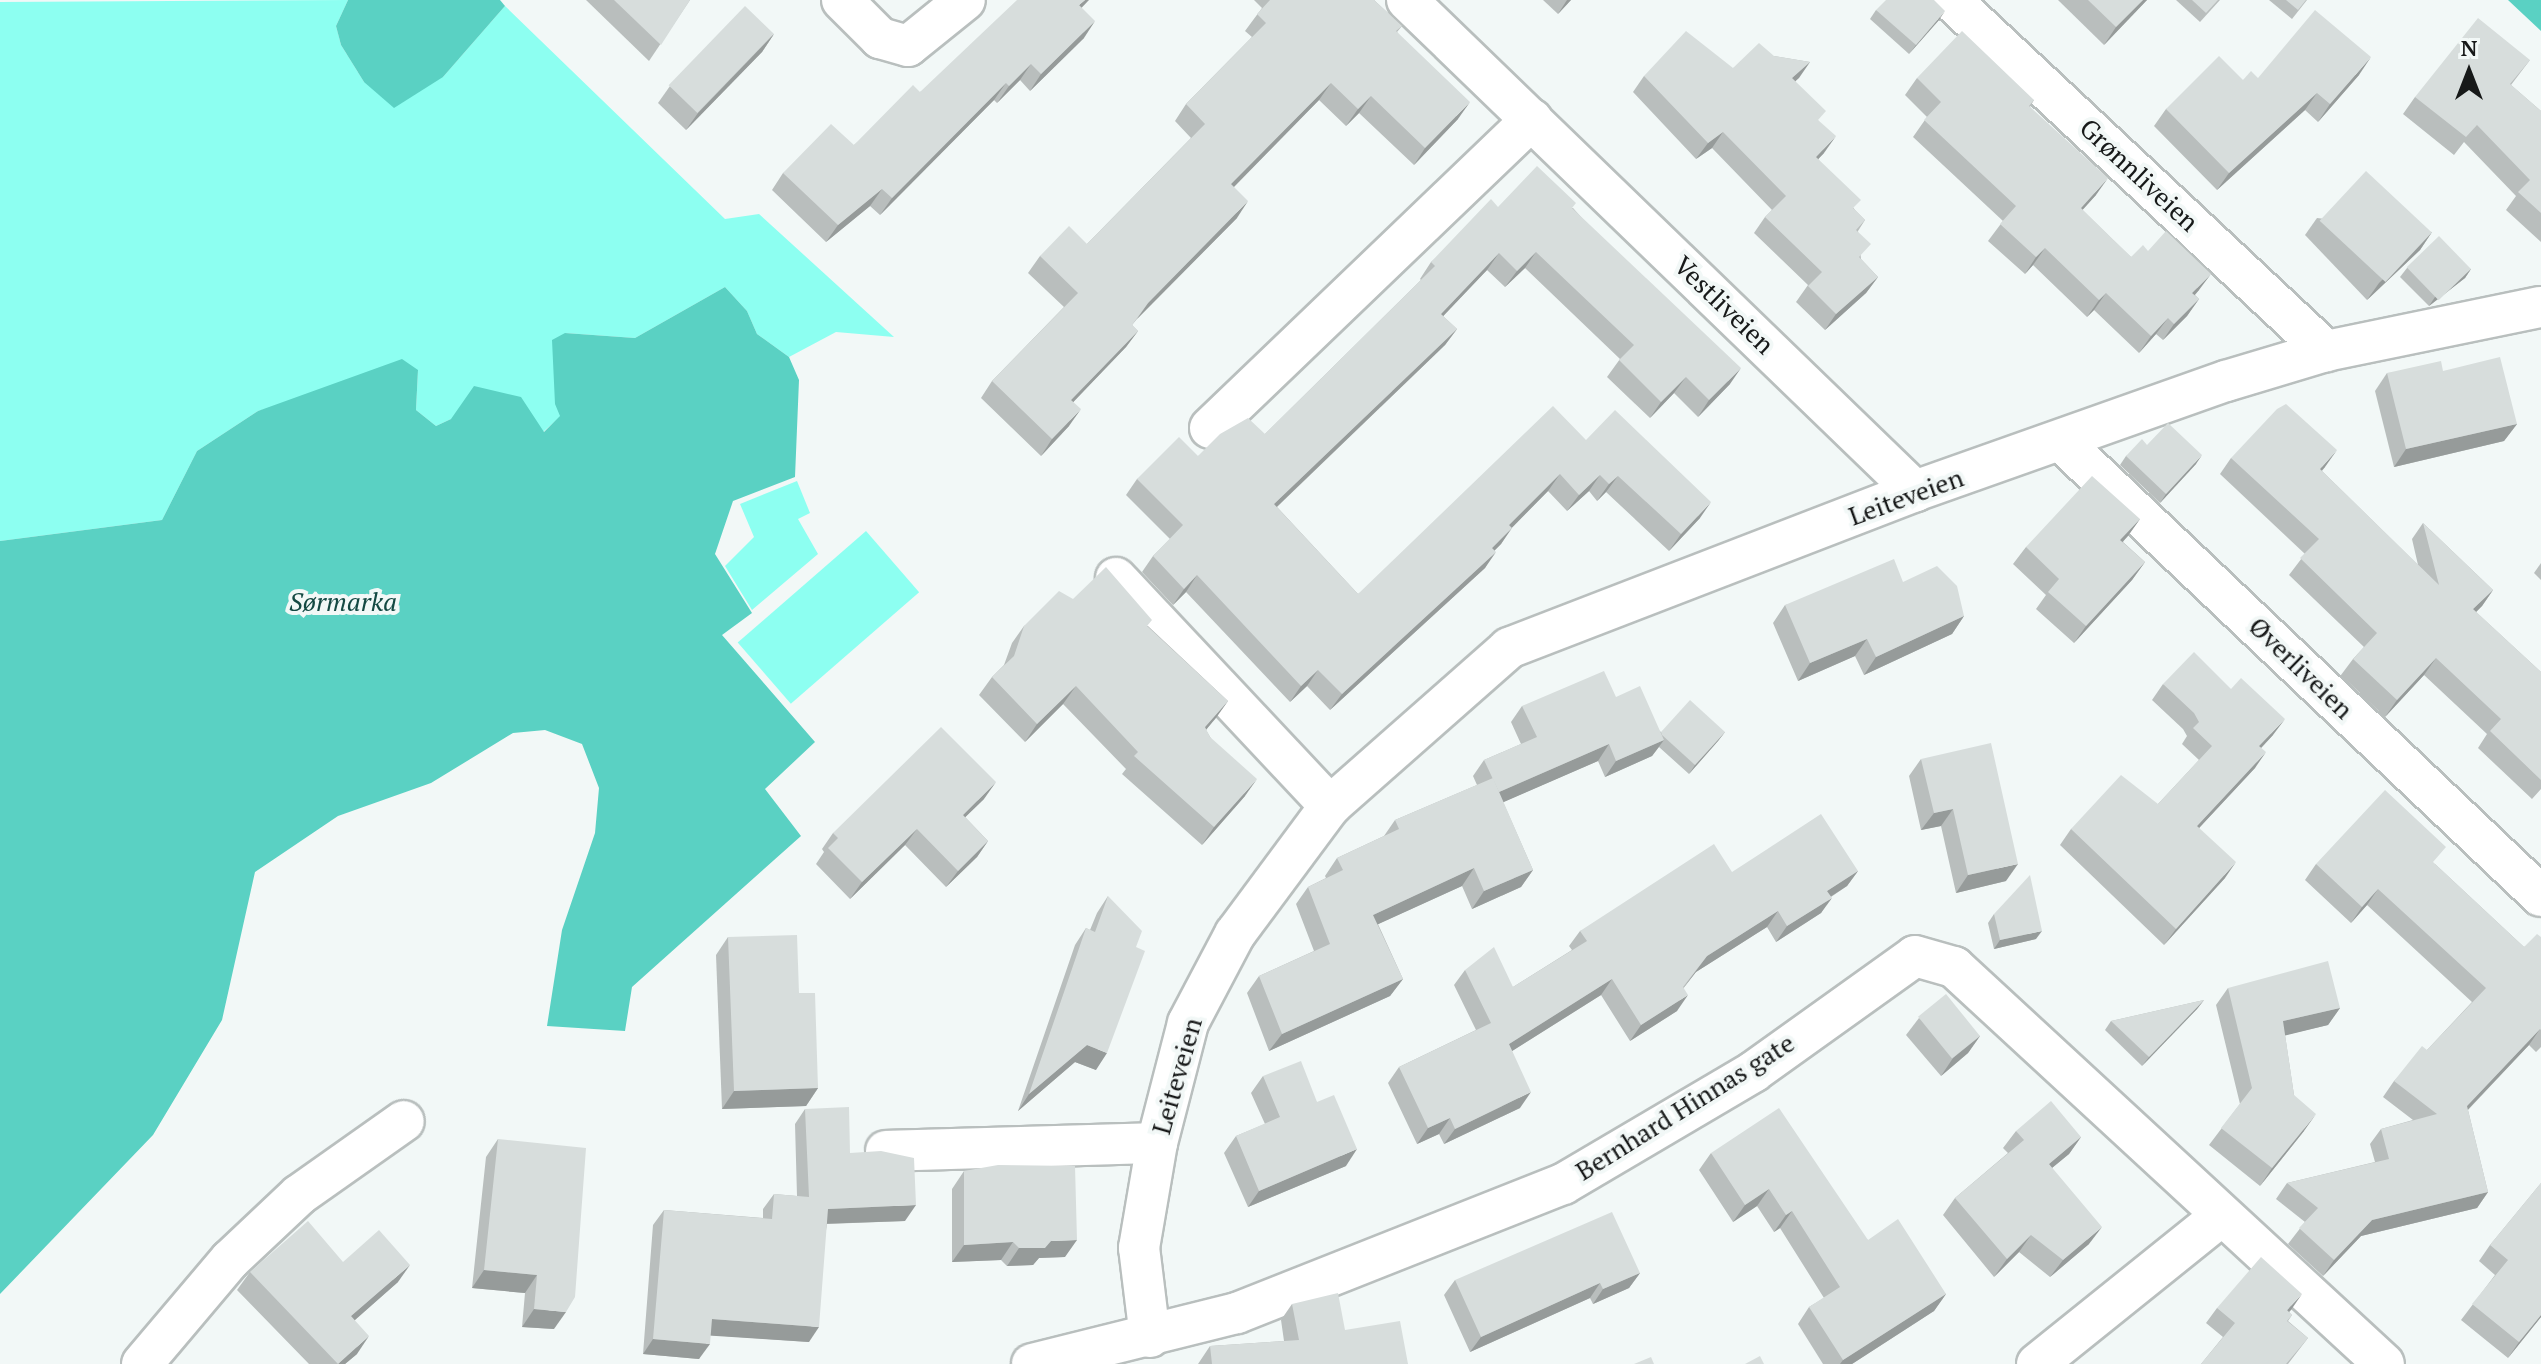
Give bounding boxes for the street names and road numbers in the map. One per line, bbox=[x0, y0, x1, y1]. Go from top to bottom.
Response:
street label: Grønnliveien bbox=[2073, 112, 2205, 238]
street label: Vestliveien bbox=[1667, 250, 1781, 360]
street label: Leiteveien bbox=[1844, 462, 1968, 532]
street label: Øverliveien bbox=[2242, 611, 2360, 725]
street label: Leiteveien bbox=[1146, 1014, 1208, 1138]
street label: Bernhard Hinnas gate bbox=[1570, 1027, 1800, 1187]

